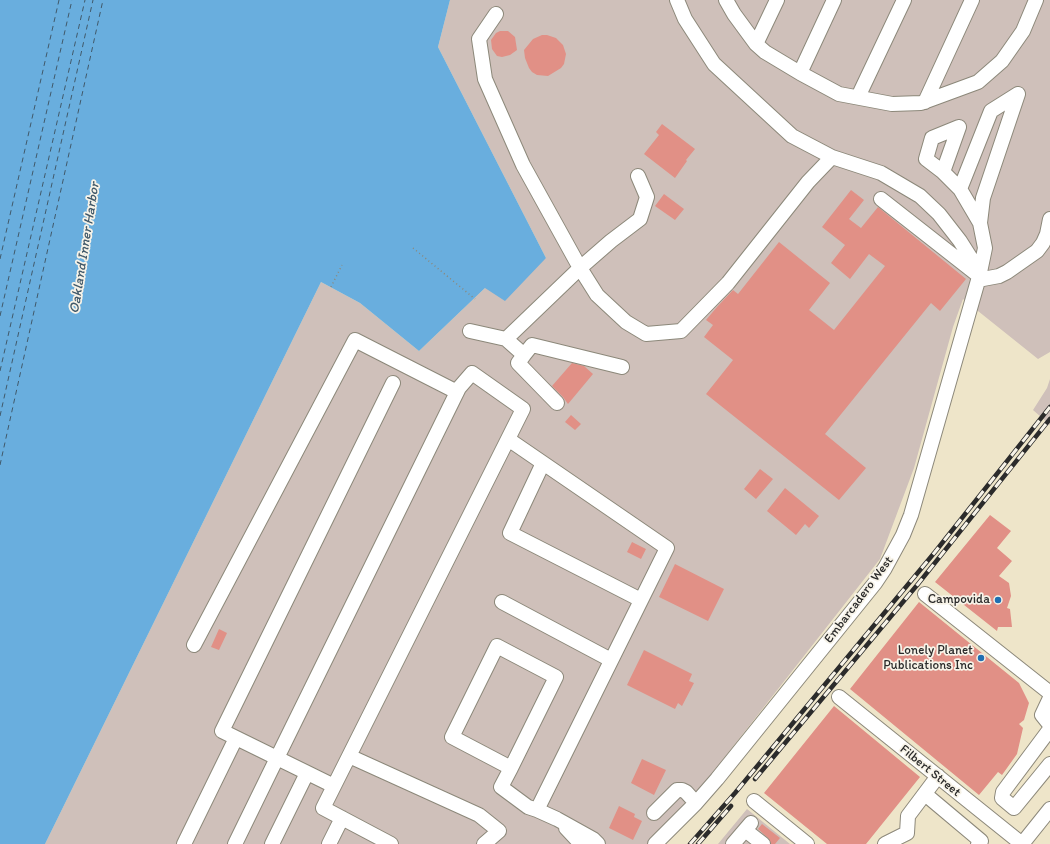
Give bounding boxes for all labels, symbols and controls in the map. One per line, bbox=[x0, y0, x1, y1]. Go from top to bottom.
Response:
water label: Oakland Inner Harbor bbox=[66, 181, 104, 315]
street label: Embarcadero West bbox=[821, 553, 897, 647]
place label: Campovida bbox=[928, 592, 990, 608]
marker: Campovida bbox=[993, 595, 1003, 605]
place label: Lonely Planet Publications Inc bbox=[883, 643, 973, 674]
marker: Lonely Planet Publications Inc bbox=[976, 653, 986, 663]
street label: Filbert Street bbox=[896, 742, 964, 800]

